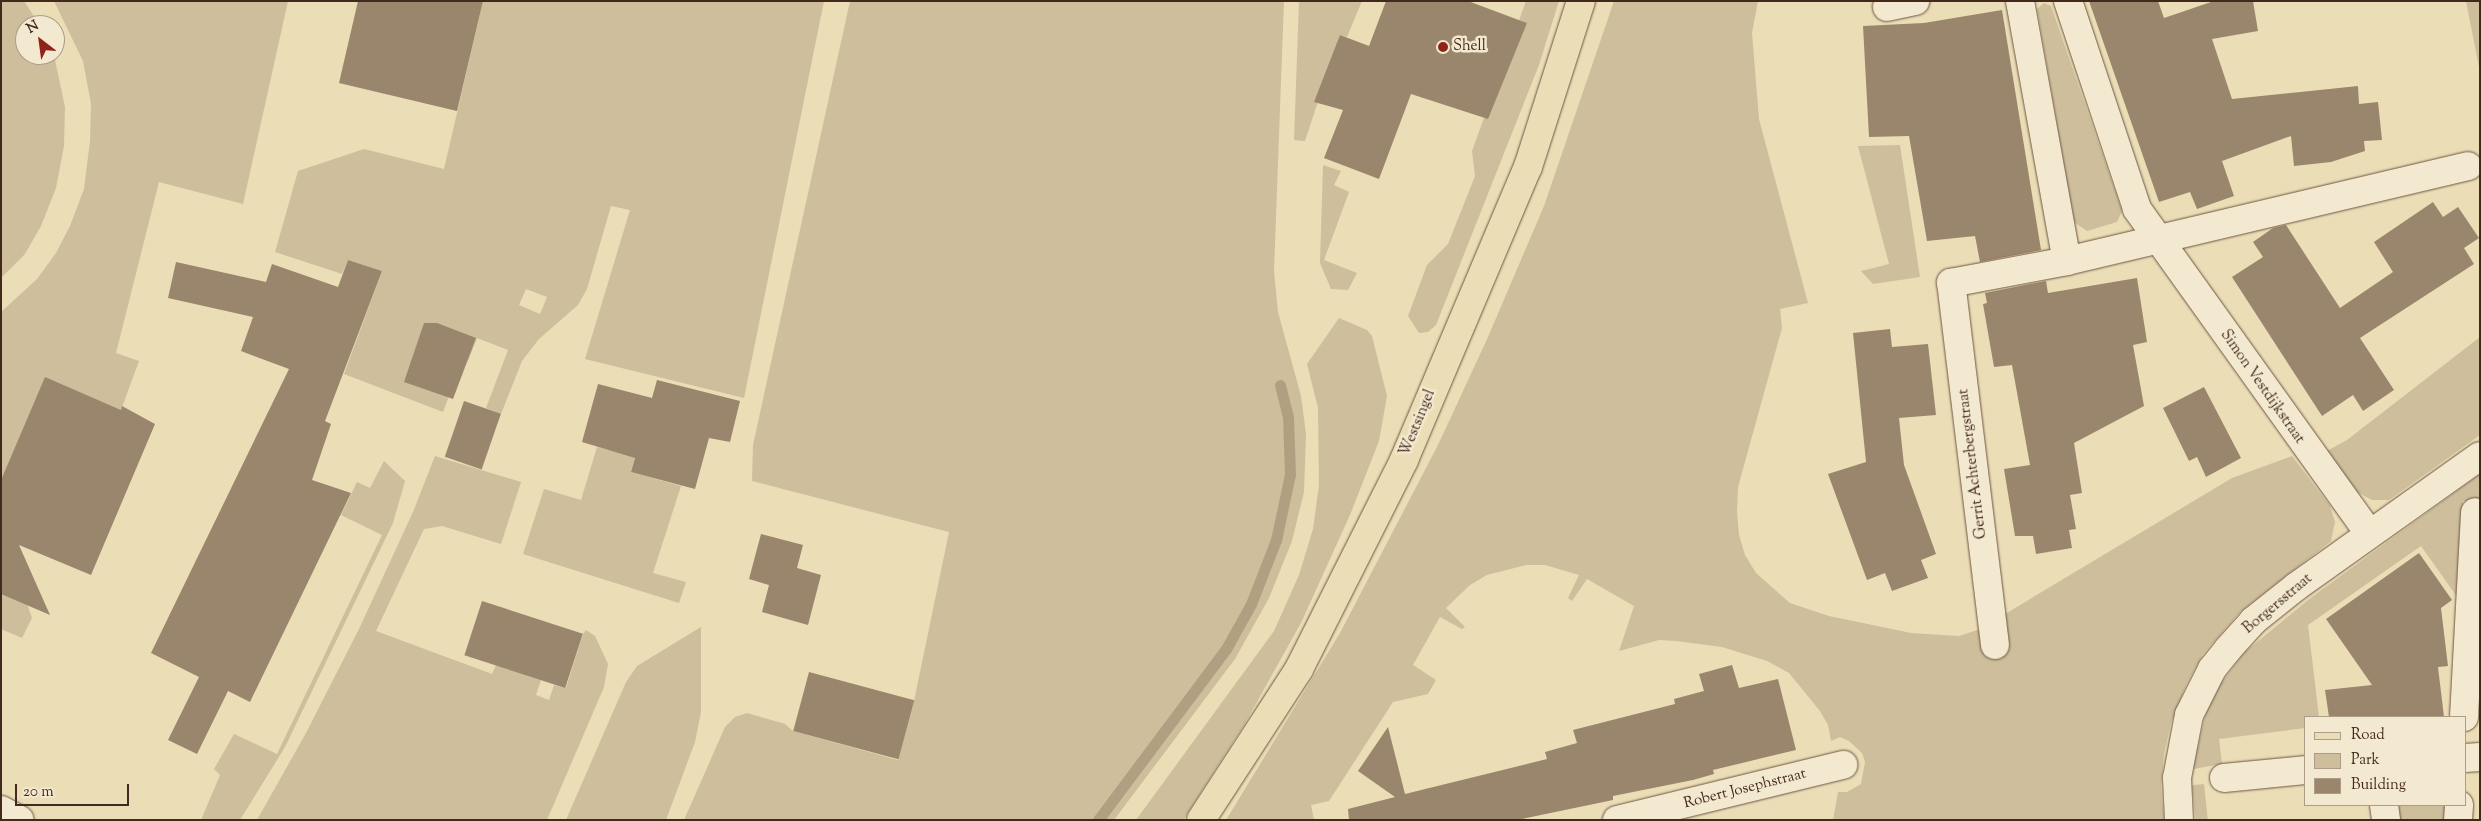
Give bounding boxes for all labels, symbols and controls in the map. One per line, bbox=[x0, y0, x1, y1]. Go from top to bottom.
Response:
north arrow bbox=[15, 15, 65, 65]
text: N bbox=[23, 16, 43, 39]
place label: Shell bbox=[1453, 38, 1486, 56]
marker: Shell bbox=[1437, 41, 1449, 53]
street label: Simon Vestdijkstraat bbox=[2216, 327, 2308, 447]
street label: Westsingel bbox=[1396, 387, 1440, 459]
street label: Gerrit Achterbergstraat bbox=[1955, 388, 1991, 540]
street label: Borgersstraat bbox=[2240, 570, 2316, 638]
legend bbox=[2304, 716, 2466, 806]
text: Road bbox=[2351, 725, 2385, 746]
text: Park bbox=[2351, 750, 2380, 771]
street label: Robert Josephstraat bbox=[1682, 765, 1808, 813]
scale bar bbox=[18, 774, 131, 806]
text: Building bbox=[2351, 775, 2406, 796]
text: 20 m bbox=[23, 782, 54, 803]

